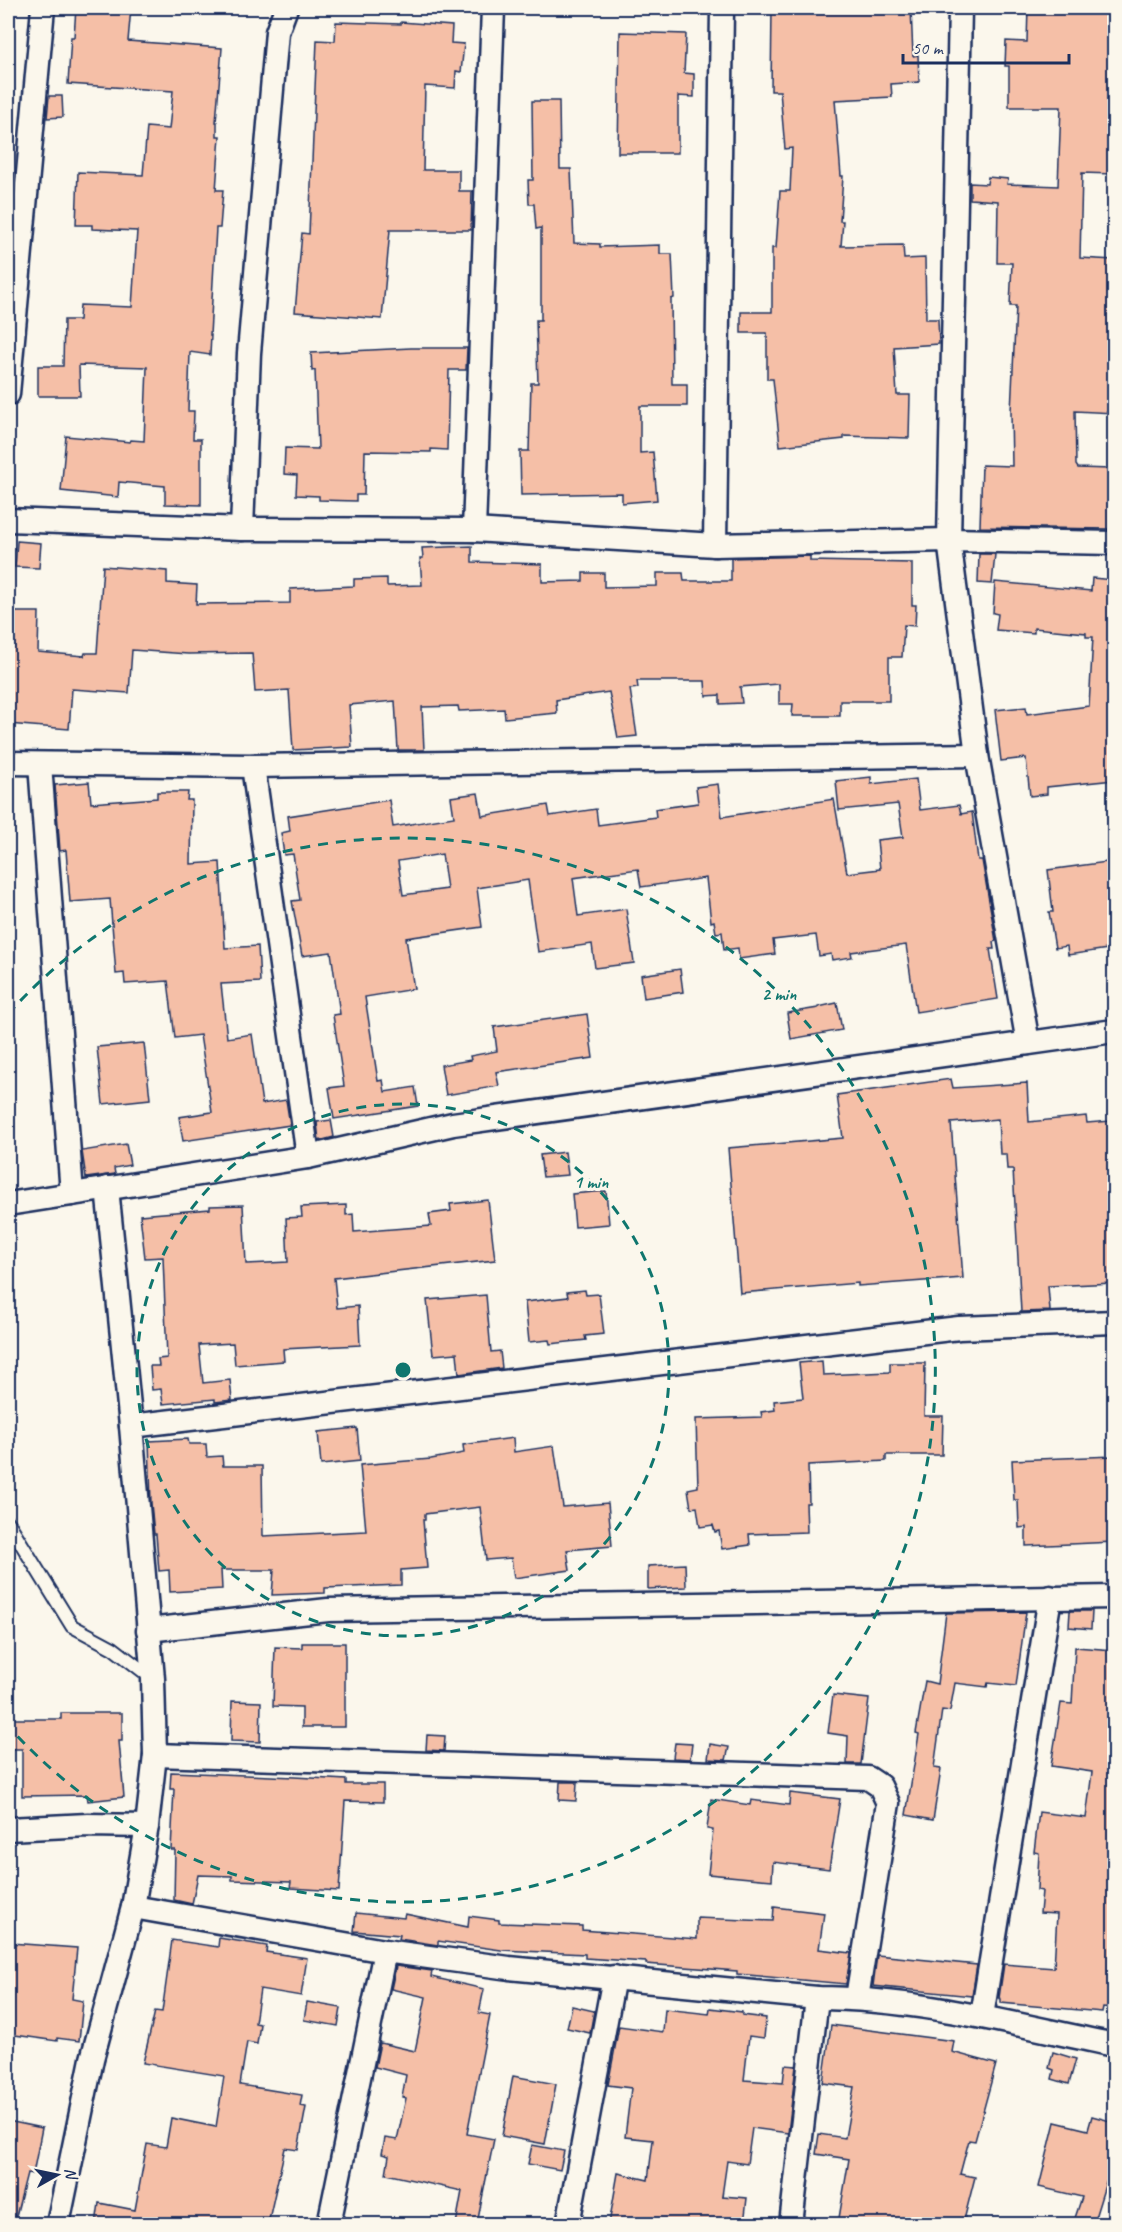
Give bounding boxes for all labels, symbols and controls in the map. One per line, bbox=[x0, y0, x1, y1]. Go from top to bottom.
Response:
scale bar bbox=[903, 27, 1070, 65]
text: 50 m bbox=[912, 37, 945, 59]
text: 2 min bbox=[762, 983, 797, 1005]
text: 1 min bbox=[574, 1171, 609, 1193]
centre of rings bbox=[393, 1360, 413, 1380]
north arrow bbox=[27, 2145, 87, 2205]
text: N bbox=[60, 2166, 82, 2182]

